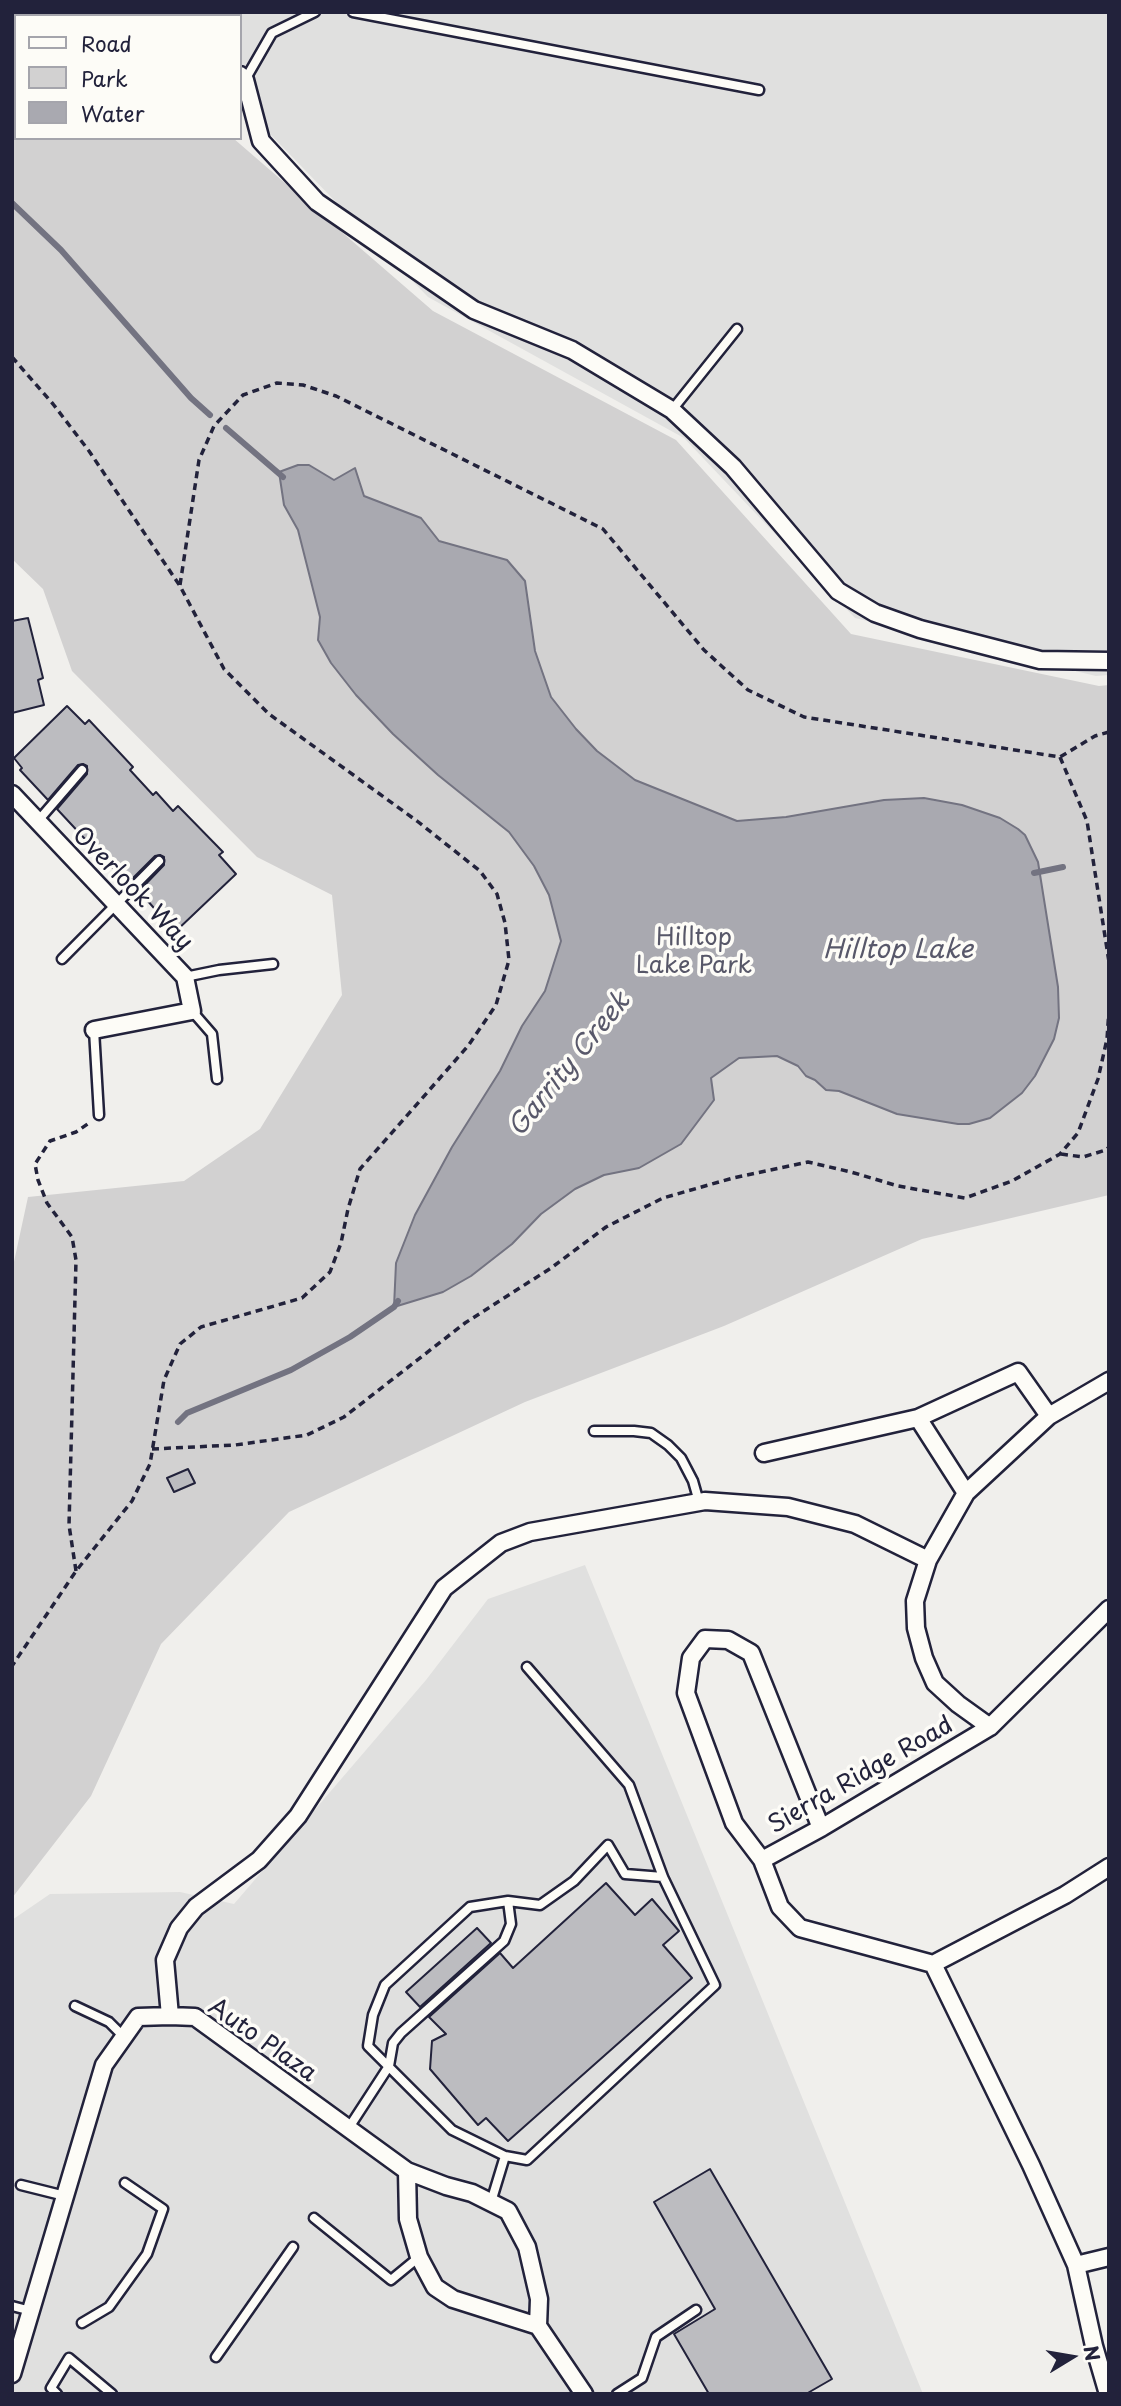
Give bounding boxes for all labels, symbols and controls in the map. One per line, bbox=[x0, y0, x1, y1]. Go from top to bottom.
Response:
legend bbox=[14, 14, 242, 140]
text: Road bbox=[81, 27, 132, 59]
text: Park bbox=[81, 62, 128, 94]
text: Water bbox=[81, 97, 144, 129]
street label: Overlook Way bbox=[66, 821, 198, 957]
park label: Hilltop Lake Park bbox=[636, 924, 752, 980]
water label: Hilltop Lake bbox=[823, 935, 973, 967]
water label: Garrity Creek bbox=[502, 987, 638, 1143]
street label: Sierra Ridge Road bbox=[764, 1711, 958, 1841]
street label: Auto Plaza bbox=[202, 1993, 322, 2089]
north arrow bbox=[1037, 2322, 1107, 2392]
text: N bbox=[1077, 2343, 1108, 2363]

